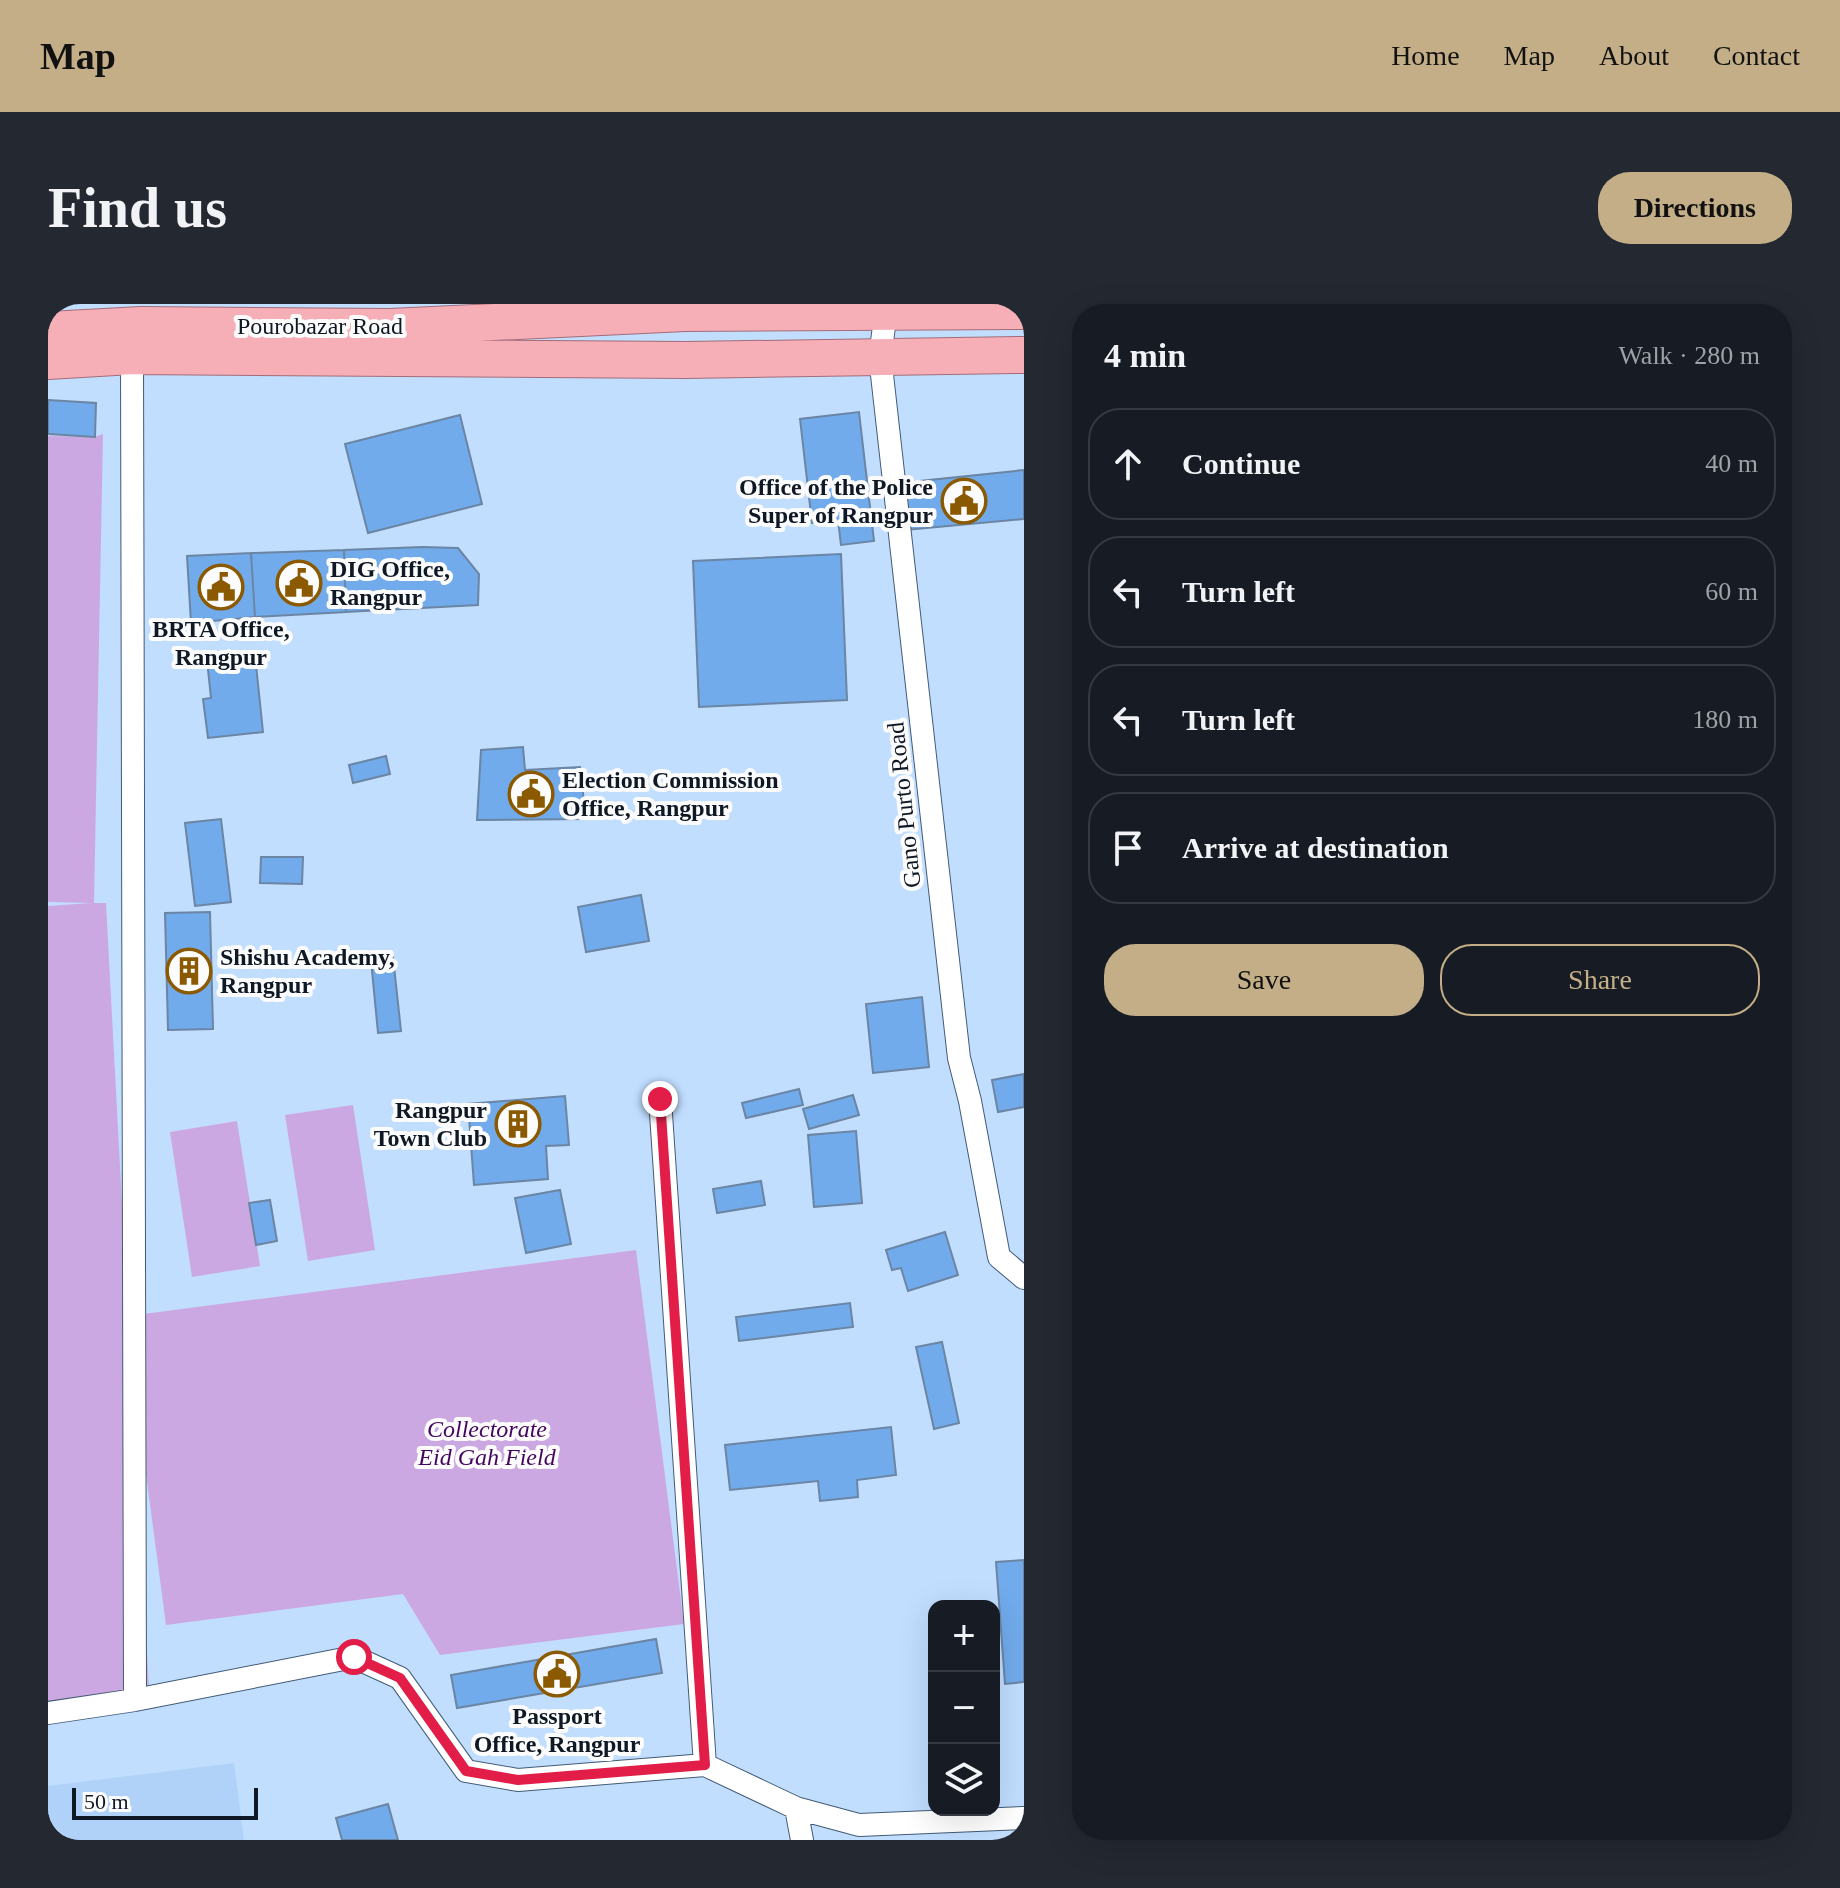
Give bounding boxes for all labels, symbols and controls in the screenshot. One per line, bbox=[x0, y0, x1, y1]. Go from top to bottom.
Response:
text: Map bbox=[40, 35, 116, 77]
text: Home bbox=[1391, 40, 1460, 71]
text: Map bbox=[1504, 40, 1555, 71]
text: About bbox=[1599, 40, 1669, 71]
text: Contact bbox=[1713, 40, 1800, 71]
button: Directions bbox=[1598, 172, 1792, 244]
text: Find us bbox=[48, 177, 227, 239]
street label: Pourobazar Road bbox=[237, 313, 403, 339]
text: 4 min bbox=[1104, 337, 1186, 374]
text: Walk · 280 m bbox=[1618, 341, 1760, 370]
icon: ahead bbox=[1106, 442, 1150, 486]
text: Continue bbox=[1182, 447, 1300, 480]
text: 40 m bbox=[1705, 449, 1758, 478]
place label: Office of the Police Super of Rangpur bbox=[739, 474, 933, 528]
public building icon: Office of the Police Super of Rangpur bbox=[940, 477, 988, 525]
place label: DIG Office, Rangpur bbox=[330, 556, 450, 610]
public building icon: DIG Office, Rangpur bbox=[275, 559, 323, 607]
public building icon: BRTA Office, Rangpur bbox=[197, 563, 245, 611]
icon: left bbox=[1106, 570, 1150, 614]
text: Turn left bbox=[1182, 575, 1295, 608]
text: 60 m bbox=[1705, 577, 1758, 606]
place label: BRTA Office, Rangpur bbox=[152, 616, 290, 670]
icon: left bbox=[1106, 698, 1150, 742]
text: Turn left bbox=[1182, 703, 1295, 736]
text: 180 m bbox=[1692, 705, 1758, 734]
street label: Gano Purto Road bbox=[882, 721, 926, 889]
place label: Election Commission Office, Rangpur bbox=[562, 767, 779, 821]
public building icon: Election Commission Office, Rangpur bbox=[507, 770, 555, 818]
icon: arrive bbox=[1106, 826, 1150, 870]
text: Arrive at destination bbox=[1182, 831, 1449, 864]
place label: Shishu Academy, Rangpur bbox=[220, 944, 395, 998]
button: Save bbox=[1104, 944, 1424, 1016]
button: Share bbox=[1440, 944, 1760, 1016]
building icon: Shishu Academy, Rangpur bbox=[165, 947, 213, 995]
route end bbox=[642, 1081, 678, 1117]
place label: Rangpur Town Club bbox=[374, 1097, 487, 1151]
building icon: Rangpur Town Club bbox=[494, 1100, 542, 1148]
park label: Collectorate Eid Gah Field bbox=[417, 1416, 557, 1470]
map controls bbox=[928, 1600, 1000, 1816]
button: + bbox=[928, 1600, 1000, 1672]
route start bbox=[336, 1639, 372, 1675]
public building icon: Passport Office, Rangpur bbox=[533, 1650, 581, 1698]
button: − bbox=[928, 1672, 1000, 1744]
place label: Passport Office, Rangpur bbox=[474, 1703, 641, 1757]
button: layers bbox=[928, 1744, 1000, 1816]
scale bar bbox=[72, 1784, 258, 1820]
text: 50 m bbox=[84, 1789, 129, 1814]

